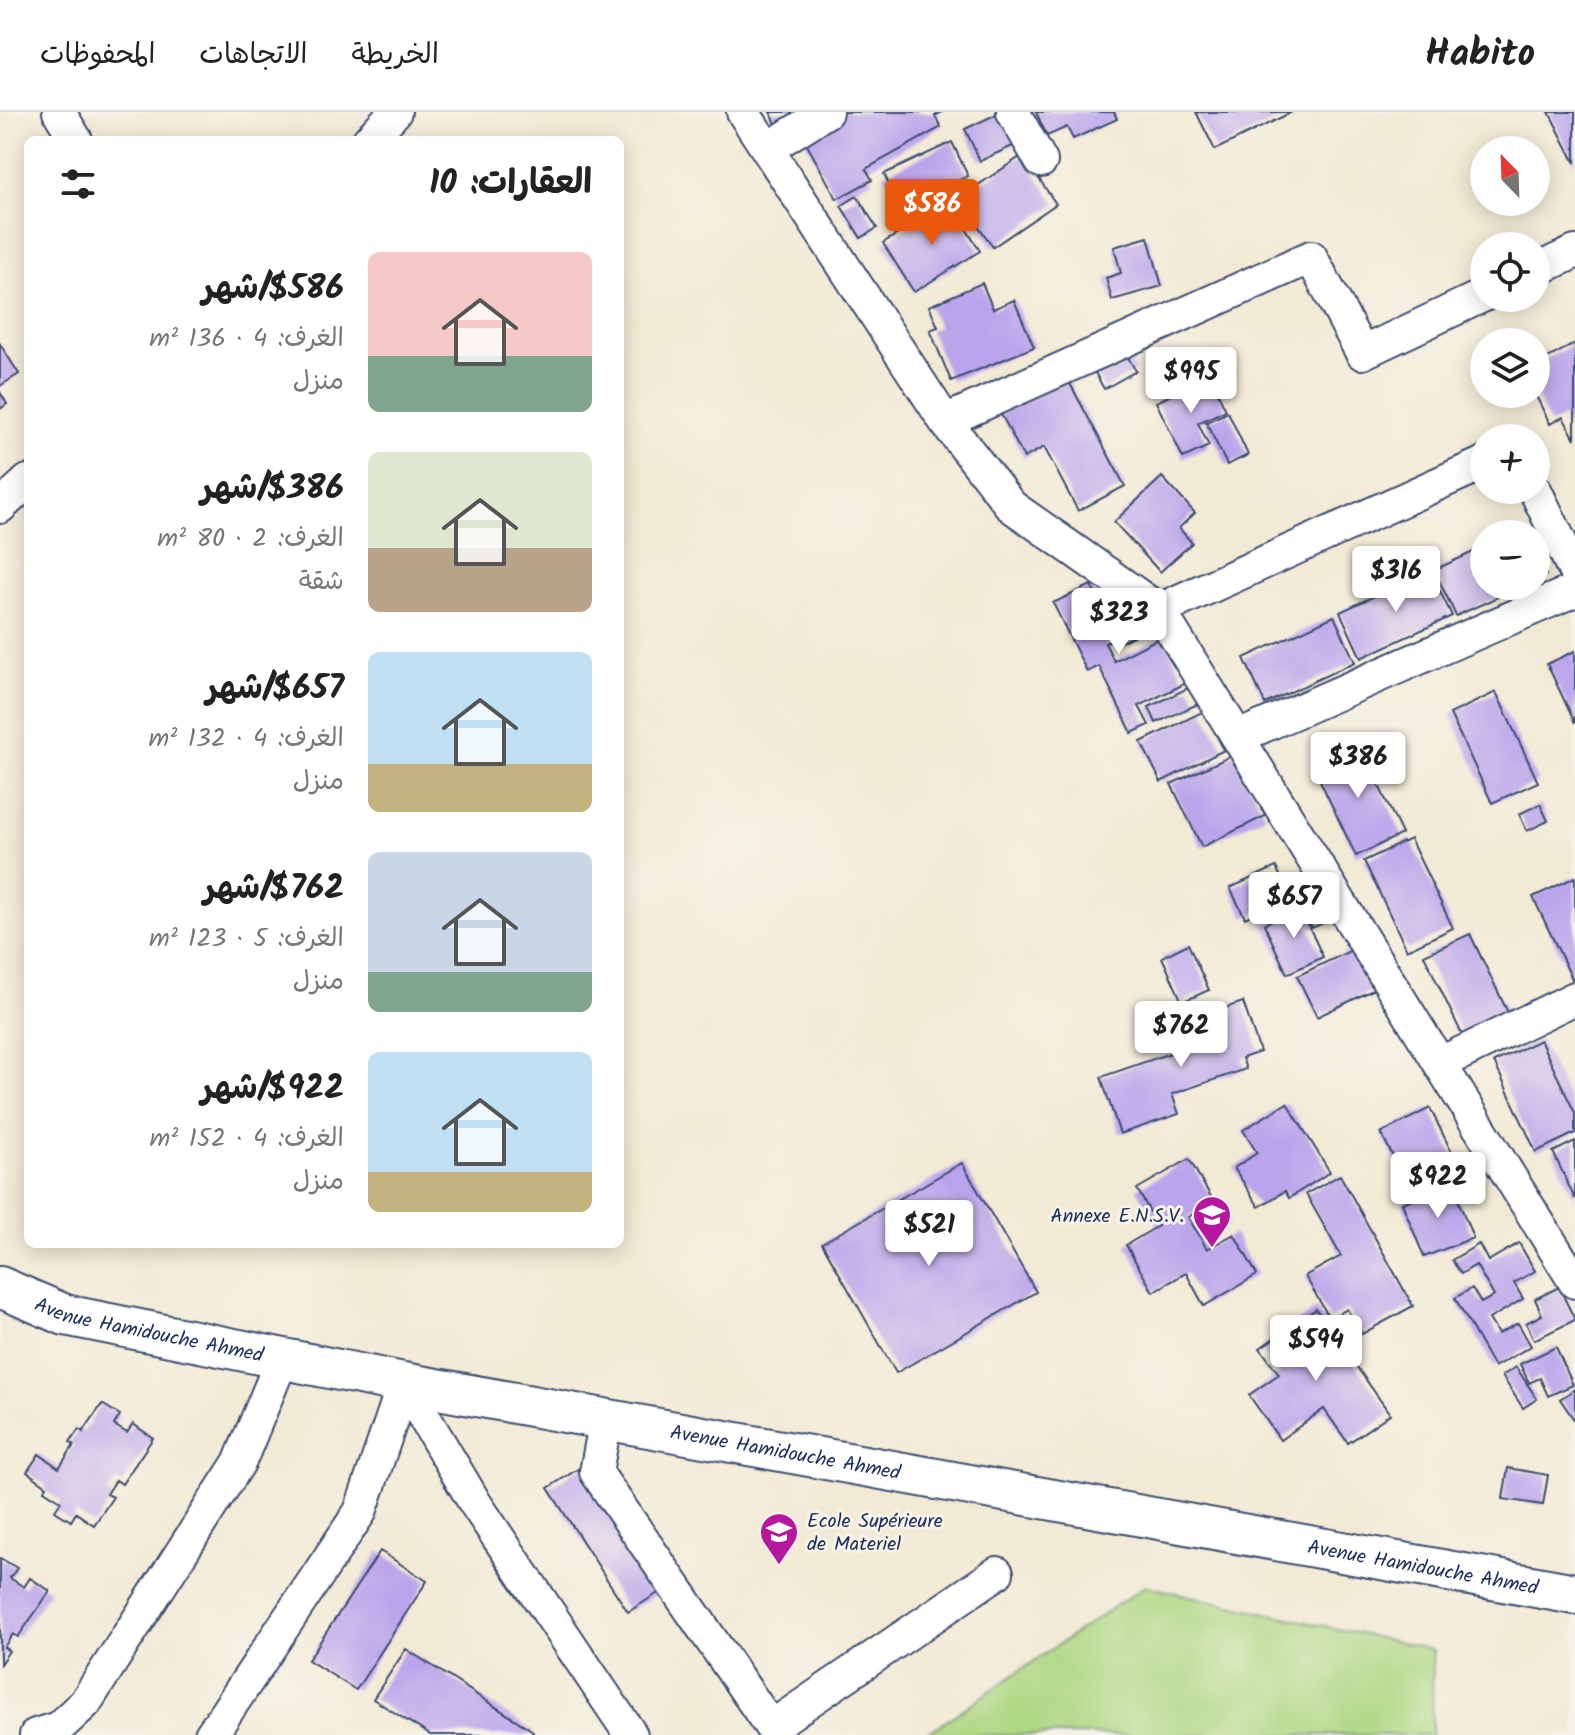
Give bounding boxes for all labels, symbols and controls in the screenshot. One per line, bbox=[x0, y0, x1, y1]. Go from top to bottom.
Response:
text: Habito bbox=[1425, 25, 1535, 85]
text: المحفوظات bbox=[40, 33, 155, 78]
text: الاتجاهات bbox=[199, 33, 307, 78]
text: الخريطة bbox=[351, 33, 439, 78]
north arrow bbox=[1470, 136, 1550, 216]
map controls bbox=[1470, 136, 1550, 600]
text: العقارات: 10 bbox=[429, 157, 592, 211]
icon: filters bbox=[56, 162, 100, 206]
pin: $586 bbox=[885, 179, 979, 247]
text: $586 bbox=[903, 184, 961, 226]
button: locate bbox=[1470, 232, 1550, 312]
text: $586/شهر bbox=[202, 262, 344, 316]
icon: home bbox=[432, 284, 528, 380]
text: الغرف: 4 · 136 m² bbox=[149, 318, 344, 360]
button: layers bbox=[1470, 328, 1550, 408]
pin: $995 bbox=[1144, 347, 1238, 415]
text: $995 bbox=[1164, 352, 1218, 394]
text: منزل bbox=[293, 361, 344, 403]
button: + bbox=[1470, 424, 1550, 504]
text: $386/شهر bbox=[201, 462, 344, 516]
icon: home bbox=[432, 484, 528, 580]
text: الغرف: 2 · 80 m² bbox=[157, 518, 344, 560]
button: − bbox=[1470, 520, 1550, 600]
pin: $316 bbox=[1349, 546, 1443, 614]
text: $316 bbox=[1370, 551, 1422, 593]
text: شقة bbox=[299, 561, 344, 603]
pin: $323 bbox=[1072, 588, 1166, 656]
text: $323 bbox=[1090, 593, 1149, 635]
text: $657/شهر bbox=[206, 662, 344, 716]
icon: home bbox=[432, 684, 528, 780]
text: الغرف: 4 · 132 m² bbox=[149, 718, 344, 760]
pin: $386 bbox=[1311, 732, 1405, 800]
text: $386 bbox=[1328, 737, 1388, 779]
text: منزل bbox=[293, 761, 344, 803]
text: $762/شهر bbox=[203, 862, 344, 916]
pin: $657 bbox=[1247, 872, 1341, 940]
text: $657 bbox=[1267, 877, 1321, 919]
icon: home bbox=[432, 884, 528, 980]
text: الغرف: 5 · 123 m² bbox=[149, 918, 344, 960]
text: منزل bbox=[293, 961, 344, 1003]
pin: $762 bbox=[1134, 1001, 1228, 1069]
text: $762 bbox=[1153, 1006, 1209, 1048]
text: $922/شهر bbox=[201, 1062, 344, 1116]
icon: home bbox=[432, 1084, 528, 1180]
text: الغرف: 4 · 152 m² bbox=[149, 1118, 344, 1160]
pin: $922 bbox=[1391, 1152, 1485, 1220]
text: $922 bbox=[1409, 1157, 1467, 1199]
text: منزل bbox=[293, 1161, 344, 1203]
school or university icon: Annexe E.N.S.V. bbox=[1191, 1194, 1233, 1249]
pin: $521 bbox=[882, 1200, 976, 1268]
place label: Annexe E.N.S.V. bbox=[1051, 1201, 1184, 1233]
text: $521 bbox=[903, 1205, 955, 1247]
street label: Avenue Hamidouche Ahmed bbox=[29, 1290, 267, 1373]
pin: $594 bbox=[1269, 1315, 1363, 1383]
text: $594 bbox=[1288, 1320, 1344, 1362]
street label: Avenue Hamidouche Ahmed bbox=[667, 1417, 904, 1490]
place label: Ecole Supérieure de Materiel bbox=[807, 1506, 943, 1561]
school or university icon: Ecole Supérieure de Materiel bbox=[758, 1511, 800, 1566]
street label: Avenue Hamidouche Ahmed bbox=[1305, 1532, 1541, 1605]

